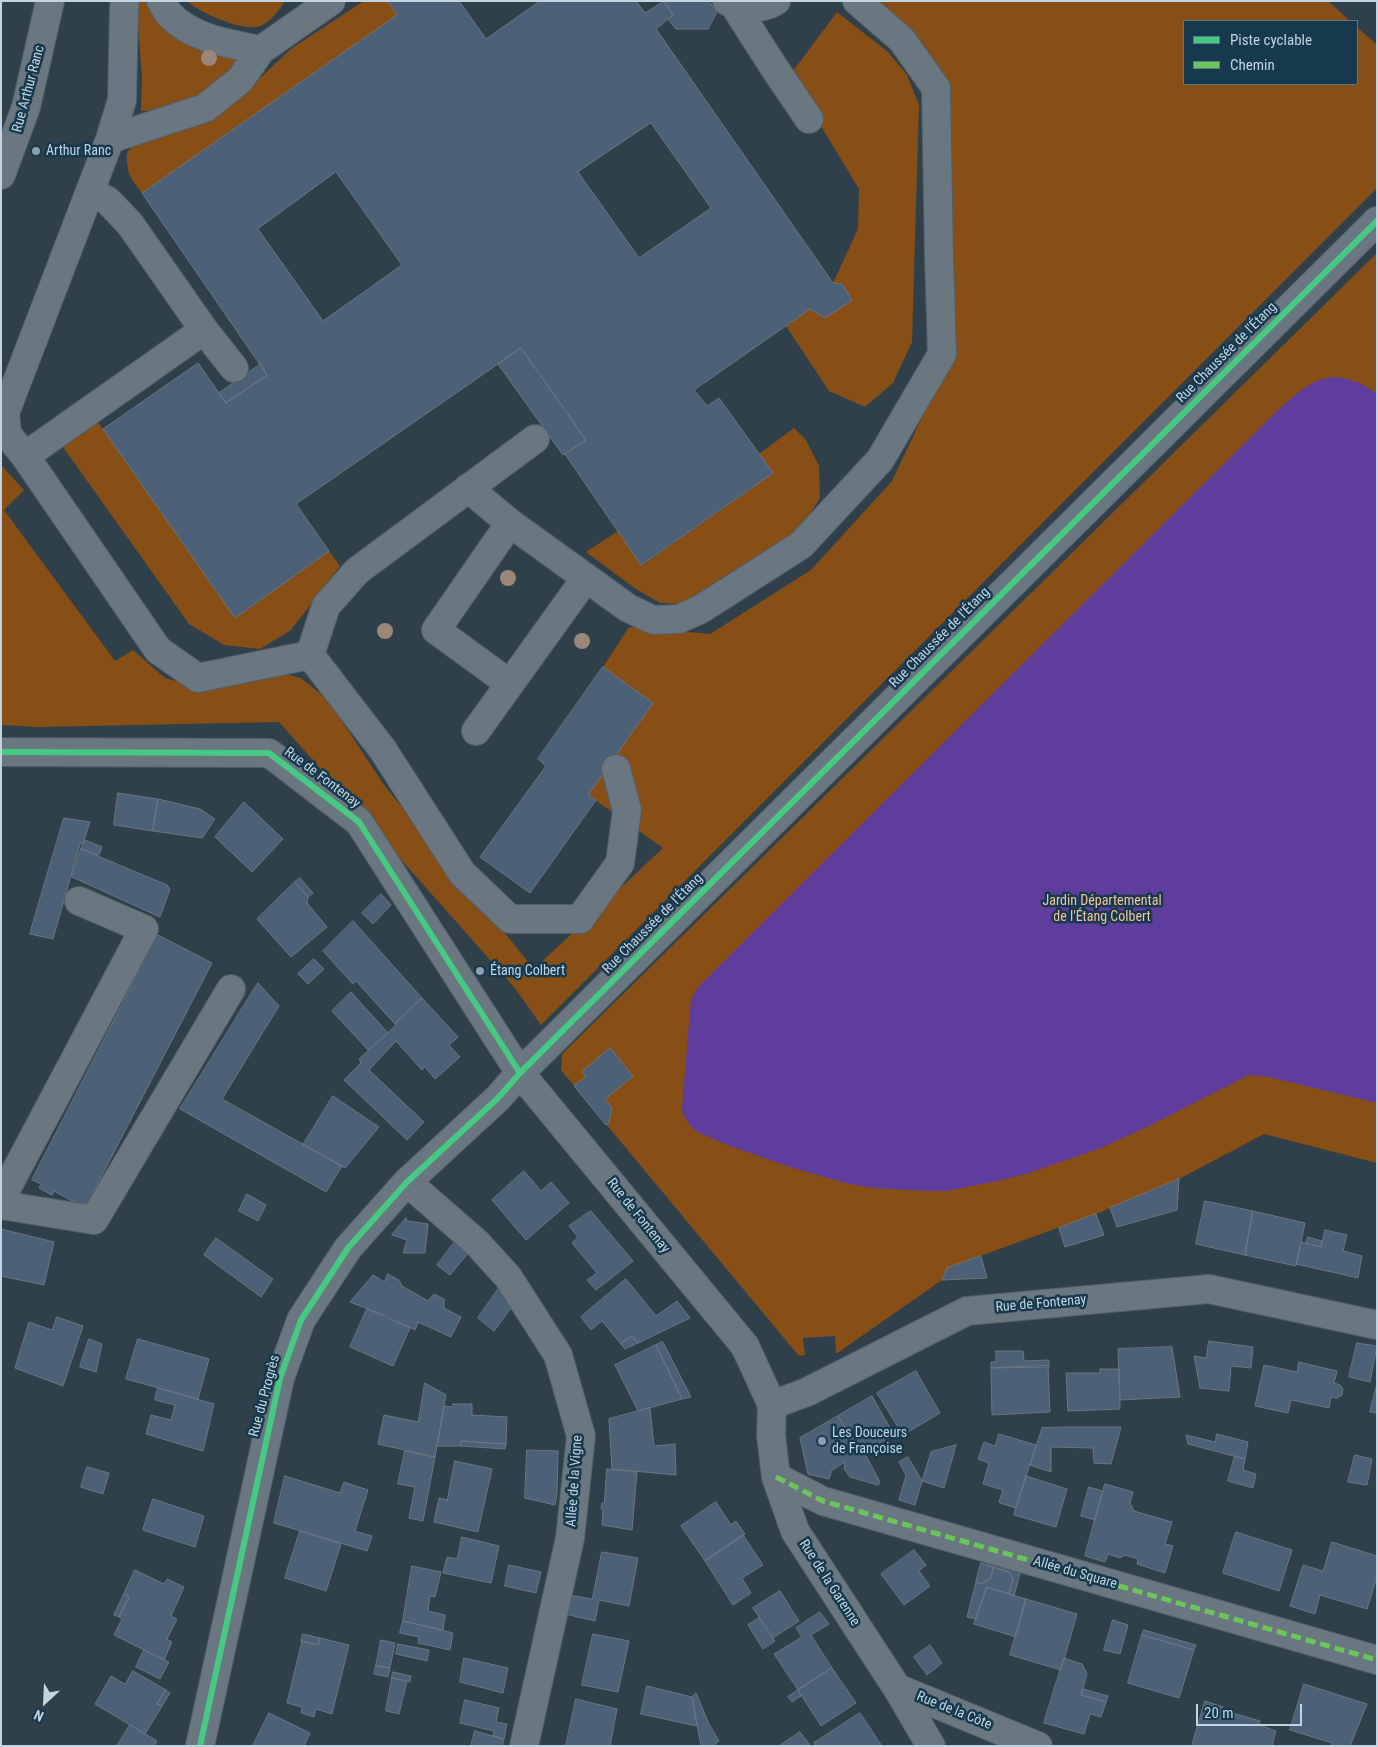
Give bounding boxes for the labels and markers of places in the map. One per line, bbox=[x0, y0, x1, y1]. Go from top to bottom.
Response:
place label: Arthur Ranc bbox=[46, 143, 111, 159]
marker: Arthur Ranc bbox=[30, 145, 42, 157]
place label: Étang Colbert bbox=[490, 963, 565, 979]
marker: Étang Colbert bbox=[474, 965, 486, 977]
place label: Les Douceurs de Françoise bbox=[832, 1425, 907, 1458]
marker: Les Douceurs de Françoise bbox=[816, 1435, 828, 1447]

